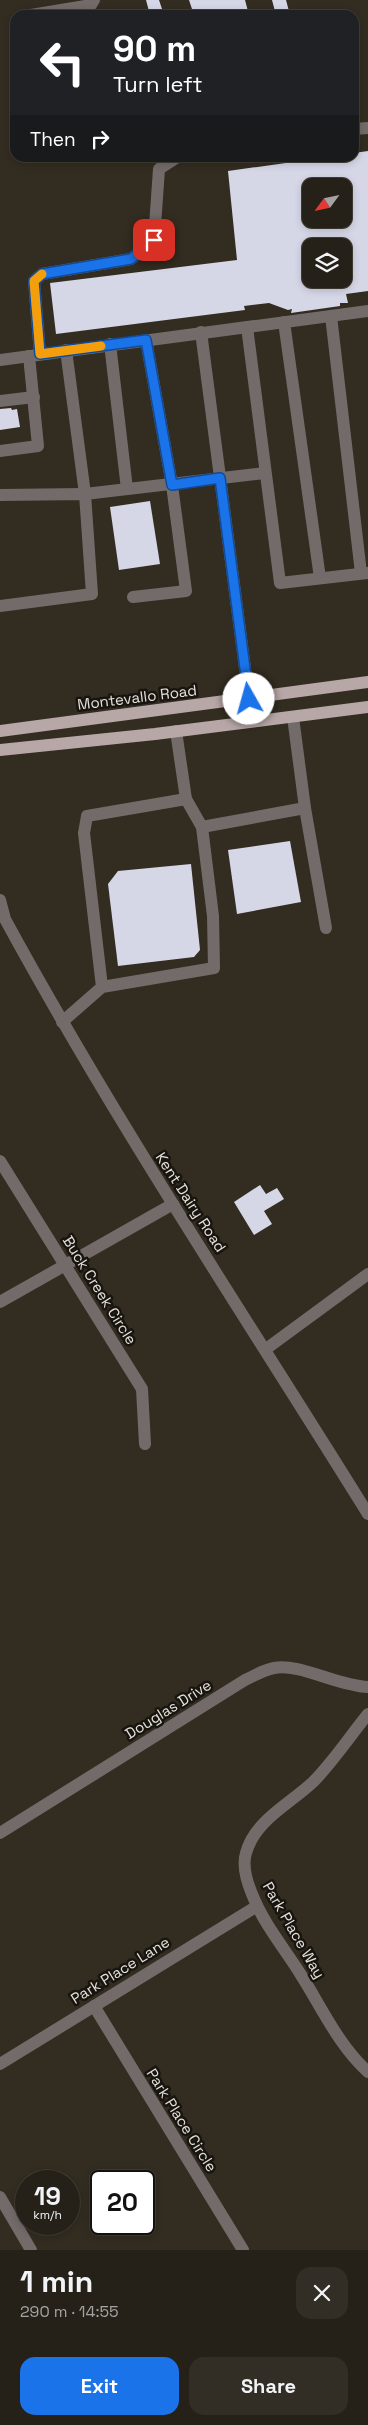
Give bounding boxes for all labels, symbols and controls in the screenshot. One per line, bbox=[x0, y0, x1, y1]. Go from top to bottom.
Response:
text: 90 m bbox=[113, 27, 196, 71]
icon: left bbox=[30, 30, 95, 95]
text: Turn left bbox=[113, 70, 203, 98]
icon: right bbox=[86, 125, 114, 153]
text: Then bbox=[30, 127, 76, 152]
north arrow bbox=[302, 178, 352, 228]
map controls bbox=[302, 178, 352, 288]
pin bbox=[133, 219, 175, 261]
icon: arrive bbox=[140, 226, 168, 254]
button: layers bbox=[302, 238, 352, 288]
position arrow bbox=[222, 672, 274, 724]
street label: Montevallo Road bbox=[76, 680, 198, 714]
street label: Kent Dairy Road bbox=[152, 1149, 230, 1255]
street label: Buck Creek Circle bbox=[59, 1232, 141, 1348]
street label: Douglas Drive bbox=[121, 1675, 215, 1743]
street label: Park Place Way bbox=[259, 1878, 329, 1982]
street label: Park Place Lane bbox=[67, 1932, 173, 2008]
street label: Park Place Circle bbox=[143, 2065, 221, 2175]
speed limit sign: 20 bbox=[90, 2170, 155, 2235]
text: 19 bbox=[34, 2180, 61, 2212]
text: km/h bbox=[33, 2207, 62, 2223]
text: 1 min bbox=[20, 2262, 93, 2301]
button: close bbox=[296, 2267, 348, 2319]
text: 290 m · 14:55 bbox=[20, 2301, 119, 2322]
button: Exit bbox=[20, 2357, 179, 2415]
button: Share bbox=[189, 2357, 348, 2415]

